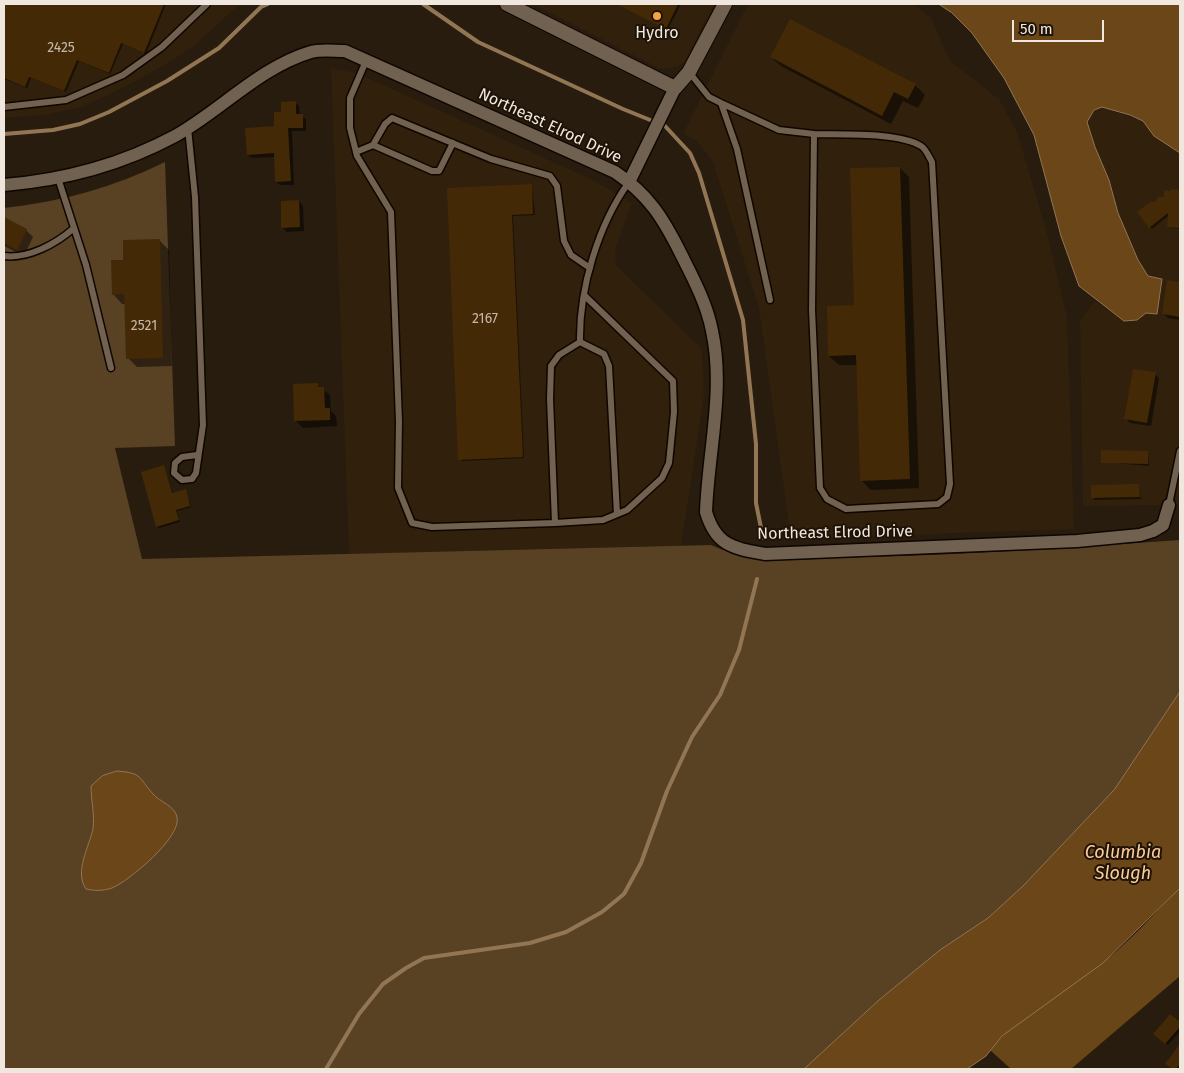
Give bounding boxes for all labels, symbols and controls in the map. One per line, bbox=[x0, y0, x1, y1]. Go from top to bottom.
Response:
marker: Hydro bbox=[651, 10, 663, 22]
scale bar bbox=[1014, 10, 1106, 42]
text: 50 m bbox=[1020, 20, 1053, 38]
place label: Hydro bbox=[635, 24, 679, 44]
house number: 2425 bbox=[47, 40, 75, 56]
street label: Northeast Elrod Drive bbox=[475, 84, 625, 168]
house number: 2167 bbox=[472, 311, 498, 327]
house number: 2521 bbox=[131, 318, 157, 334]
street label: Northeast Elrod Drive bbox=[757, 522, 913, 544]
water label: Columbia Slough bbox=[1085, 842, 1161, 884]

